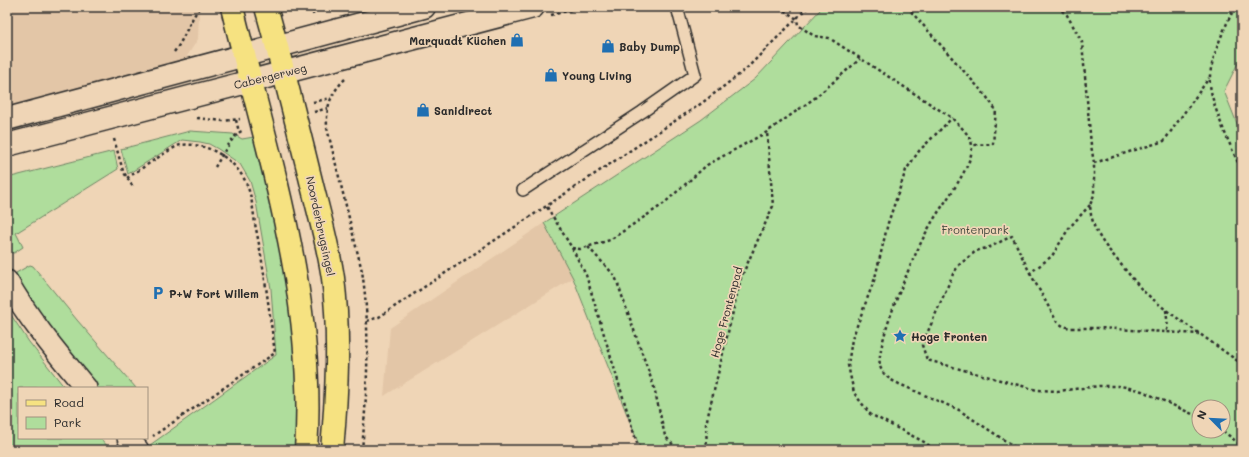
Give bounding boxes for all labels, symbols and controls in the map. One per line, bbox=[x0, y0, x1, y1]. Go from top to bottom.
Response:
shop icon: Marquadt Küchen bbox=[509, 32, 525, 48]
place label: Marquadt Küchen bbox=[409, 33, 506, 48]
shop icon: Baby Dump bbox=[600, 38, 616, 54]
place label: Baby Dump bbox=[619, 39, 680, 54]
street label: Cabergerweg bbox=[232, 60, 308, 92]
shop icon: Young Living bbox=[543, 67, 559, 83]
place label: Young Living bbox=[562, 68, 632, 83]
shop icon: Sanidirect bbox=[415, 102, 431, 118]
place label: Sanidirect bbox=[434, 103, 492, 118]
street label: Noorderbrugsingel bbox=[303, 175, 339, 277]
park label: Frontenpark bbox=[941, 222, 1009, 237]
street label: Hoge Frontenpad bbox=[707, 265, 745, 359]
parking icon: P+W Fort Willem bbox=[150, 285, 166, 301]
place label: P+W Fort Willem bbox=[169, 286, 259, 301]
place icon: Hoge Fronten bbox=[892, 328, 908, 344]
place label: Hoge Fronten bbox=[911, 329, 987, 344]
legend bbox=[18, 387, 148, 439]
text: Road bbox=[54, 394, 84, 410]
north arrow bbox=[1191, 399, 1231, 439]
text: N bbox=[1193, 408, 1210, 422]
text: Park bbox=[54, 414, 81, 430]

